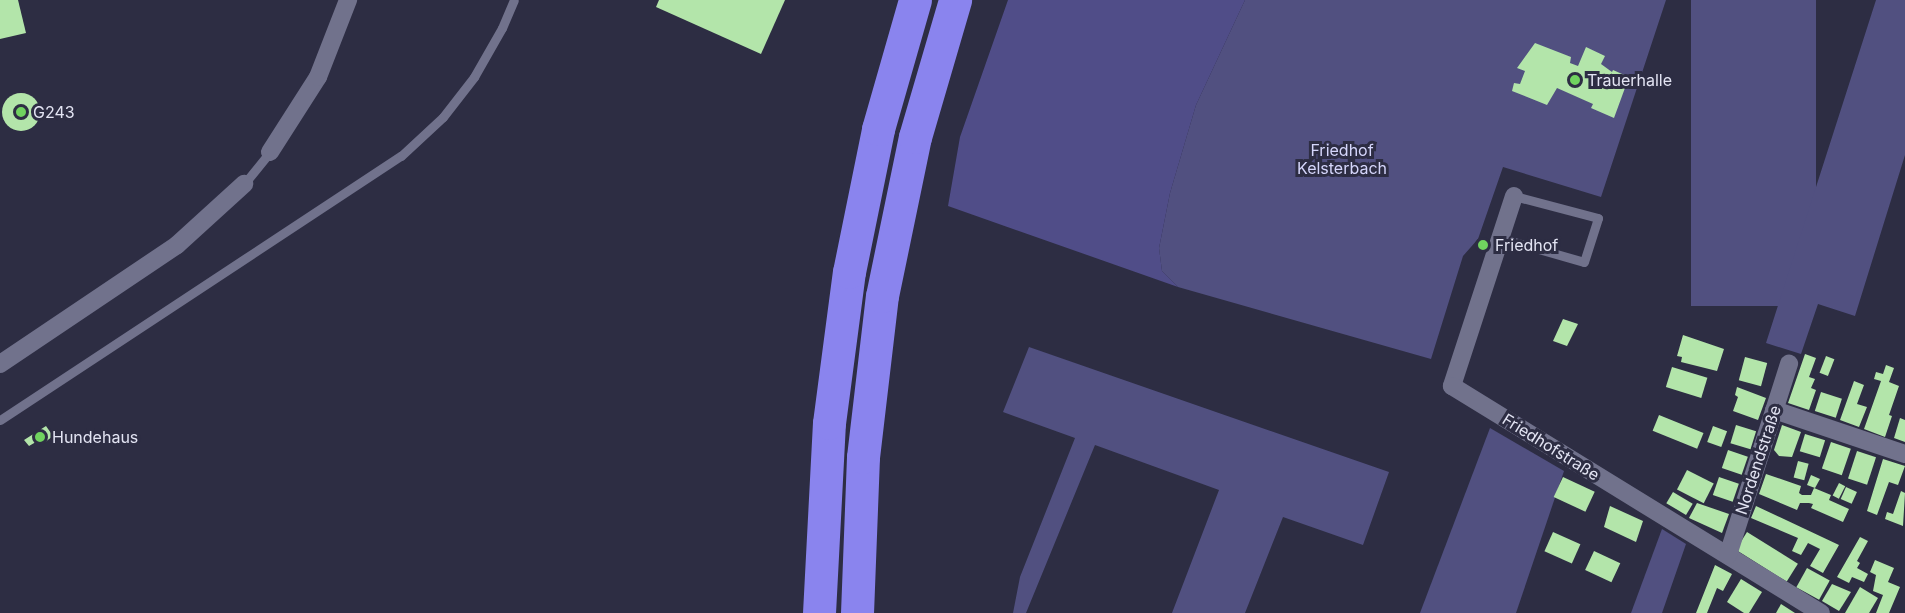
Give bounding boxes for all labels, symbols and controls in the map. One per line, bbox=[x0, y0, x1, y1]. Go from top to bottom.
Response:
place label: Trauerhalle bbox=[1587, 70, 1672, 90]
marker: Trauerhalle bbox=[1568, 73, 1582, 87]
place label: G243 bbox=[33, 102, 75, 122]
marker: G243 bbox=[14, 105, 28, 119]
park label: Friedhof Kelsterbach bbox=[1297, 140, 1387, 178]
place label: Friedhof bbox=[1495, 235, 1558, 255]
marker: Friedhof bbox=[1476, 238, 1490, 252]
street label: Nordendstraße bbox=[1731, 403, 1785, 517]
street label: Friedhofstraße bbox=[1499, 410, 1603, 484]
place label: Hundehaus bbox=[52, 427, 138, 447]
marker: Hundehaus bbox=[33, 430, 47, 444]

